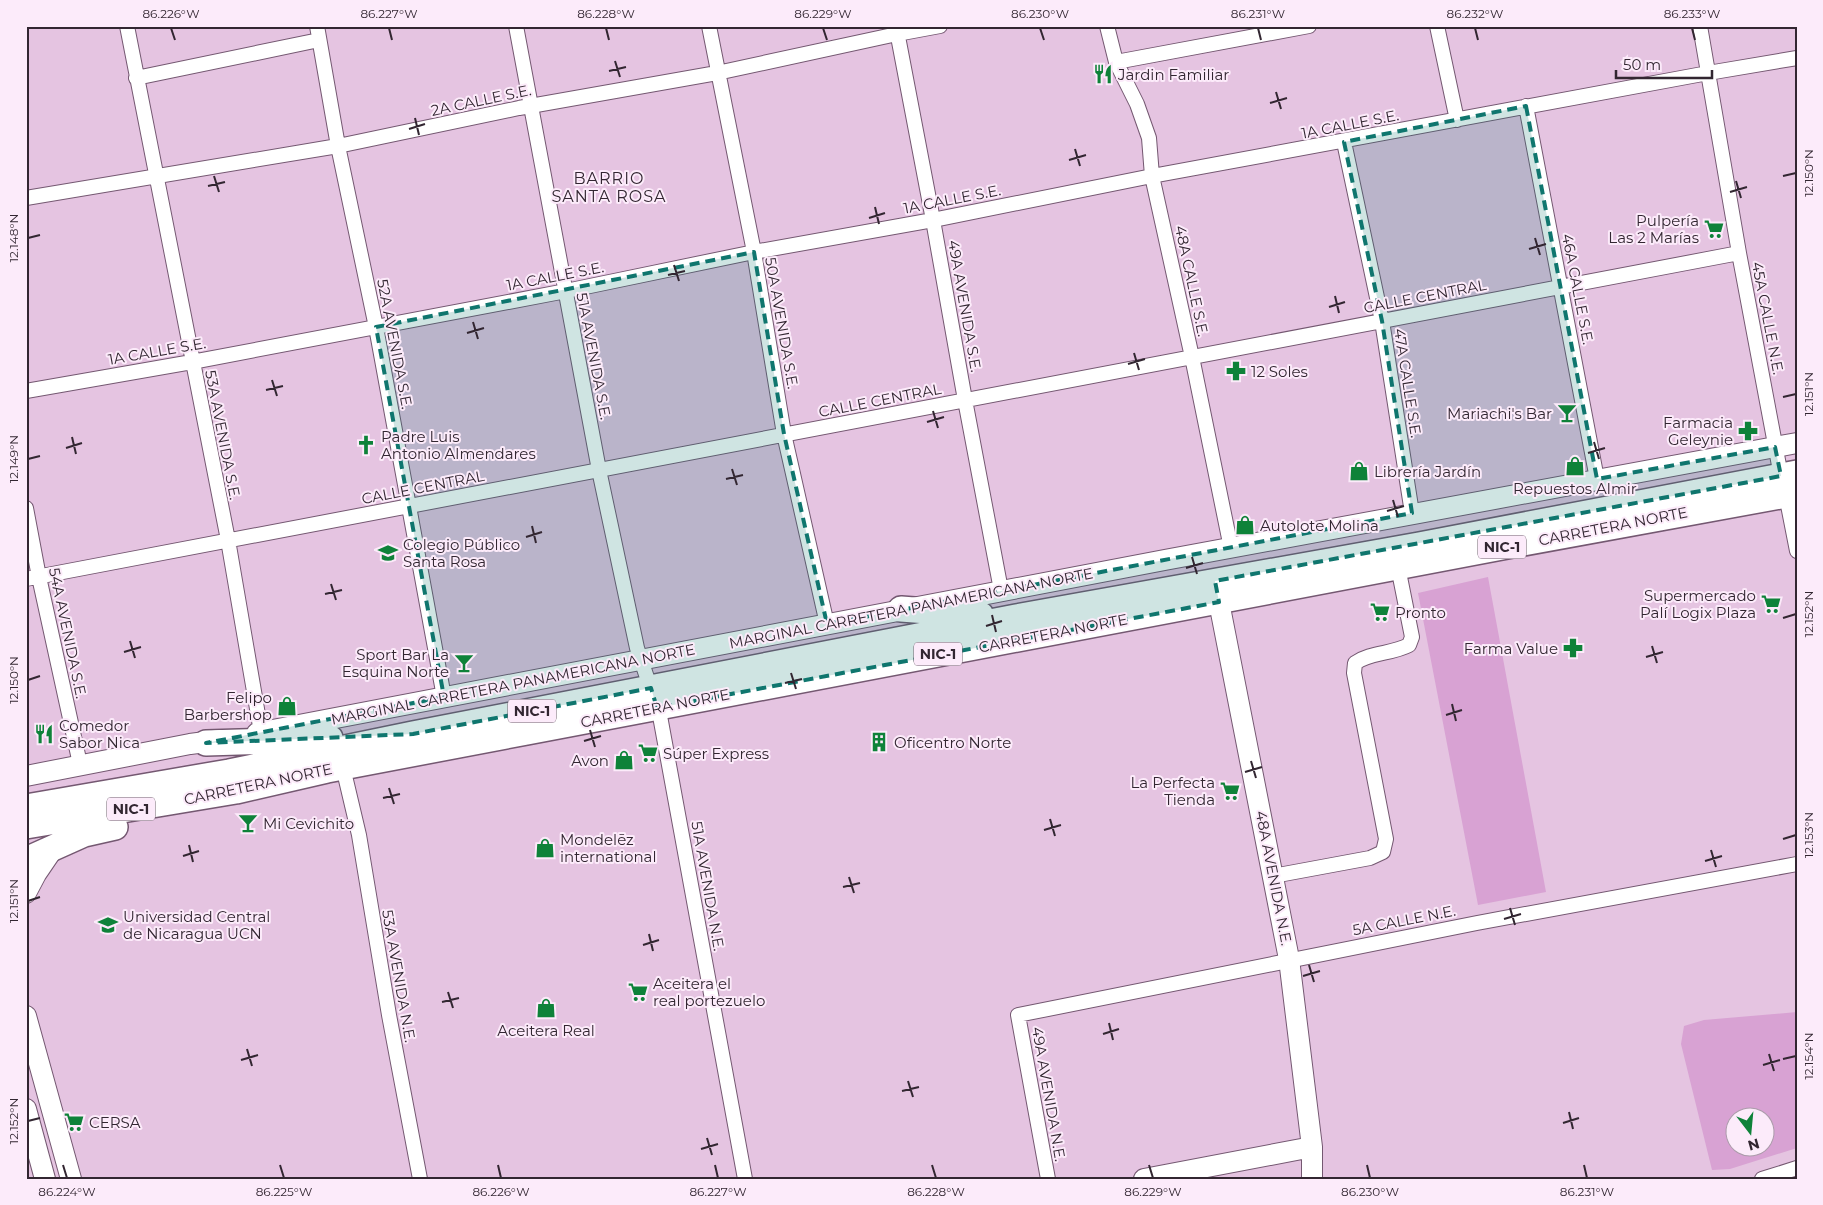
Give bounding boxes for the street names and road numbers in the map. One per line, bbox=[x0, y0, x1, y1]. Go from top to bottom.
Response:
street label: 2A CALLE S.E. bbox=[429, 80, 533, 120]
street label: 1A CALLE S.E. bbox=[1300, 105, 1400, 143]
street label: 1A CALLE S.E. bbox=[902, 180, 1002, 218]
street label: 48A CALLE S.E. bbox=[1171, 224, 1213, 338]
street label: 46A CALLE S.E. bbox=[1558, 232, 1598, 346]
street label: 49A AVENIDA S.E. bbox=[944, 238, 986, 374]
street label: 50A AVENIDA S.E. bbox=[761, 256, 803, 390]
street label: 1A CALLE S.E. bbox=[505, 257, 605, 295]
street label: 45A CALLE N.E. bbox=[1748, 260, 1788, 376]
street label: CALLE CENTRAL bbox=[1362, 275, 1488, 317]
street label: 52A AVENIDA S.E. bbox=[373, 277, 417, 411]
street label: 51A AVENIDA S.E. bbox=[572, 291, 616, 421]
street label: 47A CALLE S.E. bbox=[1390, 327, 1426, 439]
street label: 1A CALLE S.E. bbox=[107, 333, 207, 369]
street label: 53A AVENIDA S.E. bbox=[201, 368, 245, 502]
street label: CALLE CENTRAL bbox=[817, 379, 943, 421]
street label: CALLE CENTRAL bbox=[360, 466, 486, 508]
street label: CARRETERA NORTE bbox=[1537, 502, 1689, 550]
road number: NIC-1 bbox=[1478, 536, 1526, 558]
street label: MARGINAL CARRETERA PANAMERICANA NORTE bbox=[727, 563, 1095, 653]
street label: 54A AVENIDA S.E. bbox=[45, 566, 91, 700]
street label: CARRETERA NORTE bbox=[977, 609, 1129, 657]
street label: MARGINAL CARRETERA PANAMERICANA NORTE bbox=[329, 639, 697, 729]
road number: NIC-1 bbox=[914, 642, 962, 666]
street label: CARRETERA NORTE bbox=[579, 684, 731, 732]
road number: NIC-1 bbox=[508, 699, 556, 722]
street label: CARRETERA NORTE bbox=[182, 759, 334, 809]
road number: NIC-1 bbox=[107, 798, 155, 821]
street label: 48A AVENIDA N.E. bbox=[1252, 809, 1296, 947]
street label: 51A AVENIDA N.E. bbox=[687, 820, 729, 952]
street label: 5A CALLE N.E. bbox=[1351, 901, 1457, 939]
street label: 53A AVENIDA N.E. bbox=[378, 908, 420, 1044]
street label: 49A AVENIDA N.E. bbox=[1028, 1025, 1070, 1163]

